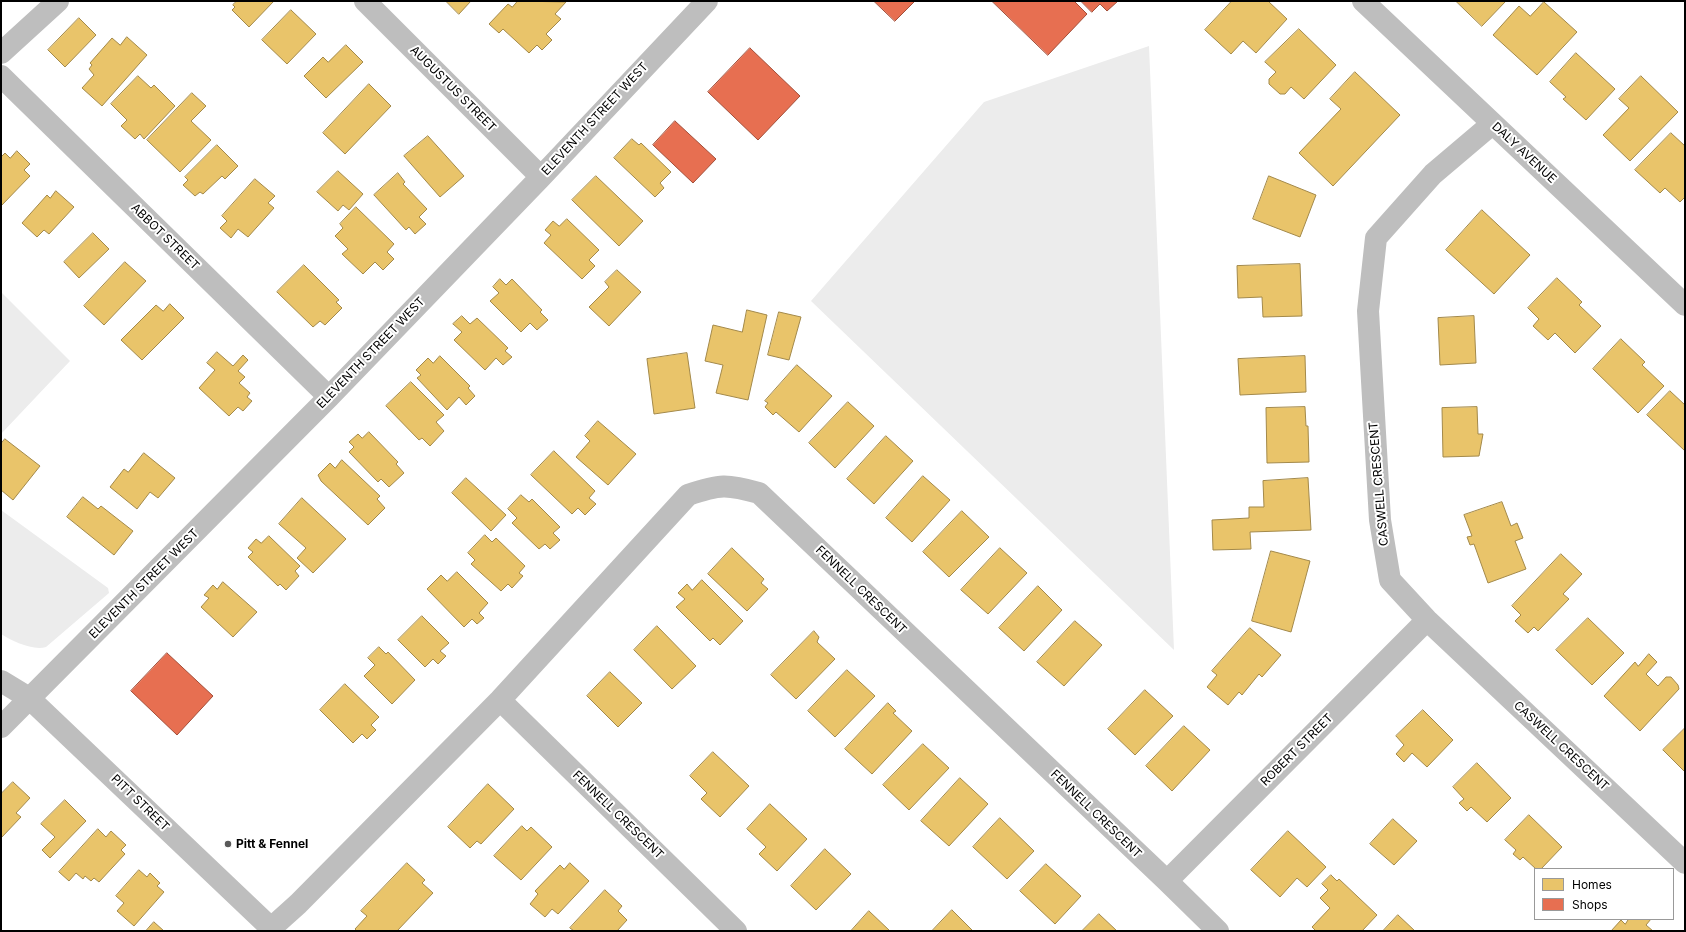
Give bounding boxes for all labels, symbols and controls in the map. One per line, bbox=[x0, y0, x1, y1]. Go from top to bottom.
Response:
street label: AUGUSTUS STREET bbox=[407, 43, 499, 135]
street label: ELEVENTH STREET WEST bbox=[539, 60, 651, 178]
street label: DALY AVENUE bbox=[1489, 120, 1559, 186]
street label: ABBOT STREET bbox=[128, 201, 202, 273]
street label: ELEVENTH STREET WEST bbox=[314, 294, 428, 412]
street label: CASWELL CRESCENT bbox=[1366, 421, 1392, 547]
street label: ELEVENTH STREET WEST bbox=[86, 526, 202, 642]
street label: FENNELL CRESCENT bbox=[813, 543, 909, 637]
street label: CASWELL CRESCENT bbox=[1511, 698, 1611, 794]
street label: ROBERT STREET bbox=[1258, 711, 1336, 789]
street label: FENNELL CRESCENT bbox=[1048, 767, 1144, 861]
street label: FENNELL CRESCENT bbox=[570, 768, 666, 862]
street label: PITT STREET bbox=[108, 772, 172, 834]
place label: Pitt & Fennel bbox=[236, 837, 308, 851]
marker: Pitt & Fennel bbox=[223, 839, 233, 849]
legend bbox=[1534, 868, 1674, 920]
text: Homes bbox=[1572, 877, 1612, 892]
text: Shops bbox=[1572, 897, 1608, 912]

